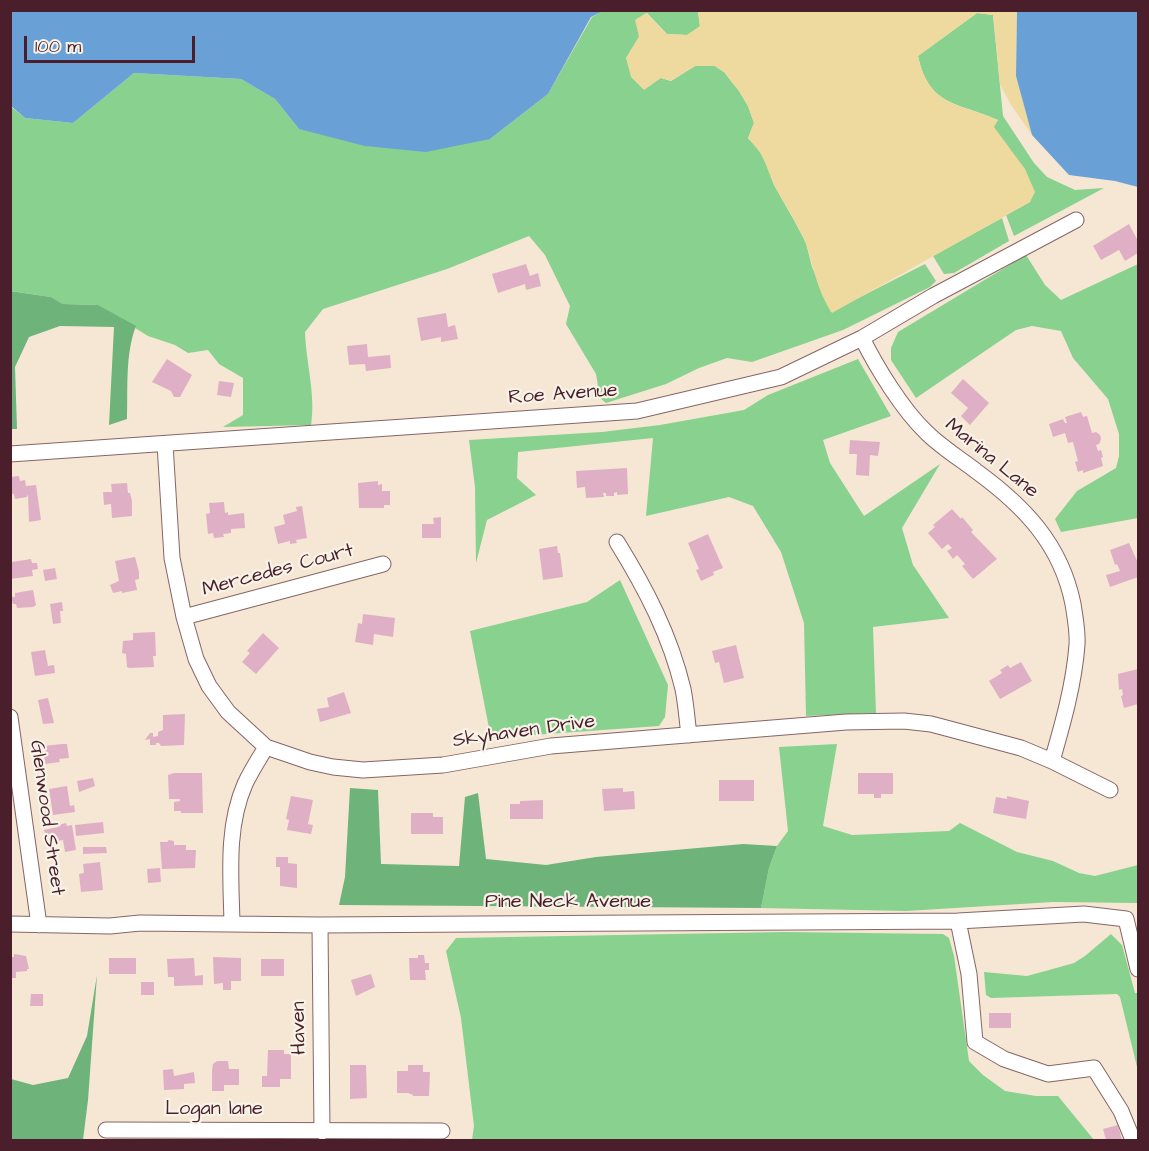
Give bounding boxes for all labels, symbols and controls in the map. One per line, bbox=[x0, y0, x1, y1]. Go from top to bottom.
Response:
scale bar bbox=[27, 24, 198, 62]
text: 100 m bbox=[35, 34, 81, 59]
street label: Roe Avenue bbox=[508, 379, 618, 411]
street label: Marina Lane bbox=[939, 414, 1043, 504]
street label: Mercedes Court bbox=[200, 539, 356, 603]
street label: Skyhaven Drive bbox=[451, 710, 597, 754]
street label: Glenwood Street bbox=[23, 739, 69, 897]
street label: Pine Neck Avenue bbox=[485, 891, 651, 915]
street label: Haven bbox=[288, 1001, 312, 1055]
street label: Logan lane bbox=[165, 1098, 263, 1122]

